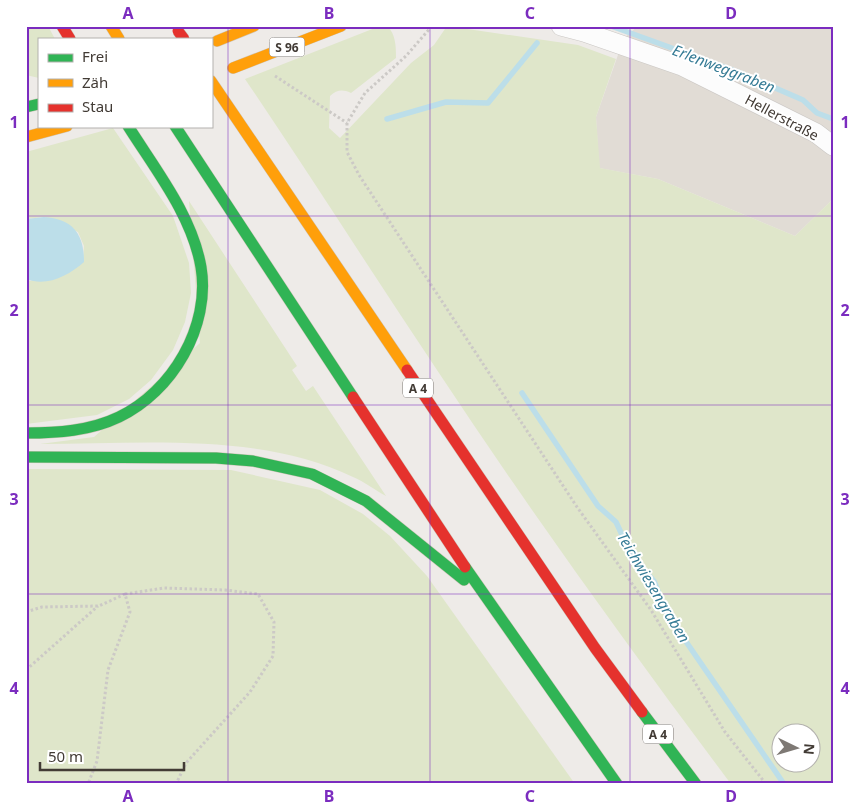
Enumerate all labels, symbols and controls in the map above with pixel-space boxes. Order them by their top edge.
text: A [122,2,134,24]
text: B [324,2,334,24]
text: C [525,2,535,24]
text: D [725,2,737,24]
legend [38,38,212,128]
road number: S 96 [270,38,304,56]
water label: Erlenweggraben [670,39,778,97]
text: Frei [82,46,108,66]
text: Zäh [82,72,108,92]
street label: Hellerstraße [742,90,822,144]
text: Stau [82,96,113,116]
text: 1 [9,111,19,133]
text: 1 [840,111,850,133]
text: 2 [9,299,19,321]
text: 2 [840,299,850,321]
road number: A 4 [403,378,433,398]
text: 3 [9,488,19,510]
text: 3 [840,488,850,510]
water label: Teichwiesengraben [613,528,695,646]
text: 4 [9,677,19,699]
text: 4 [840,677,850,699]
north arrow [772,722,822,772]
road number: A 4 [643,724,673,744]
scale bar [40,740,184,772]
text: N [799,743,819,756]
text: 50 m [48,746,83,766]
text: A [122,785,134,807]
text: B [324,785,334,807]
text: C [525,785,535,807]
text: D [725,785,737,807]

